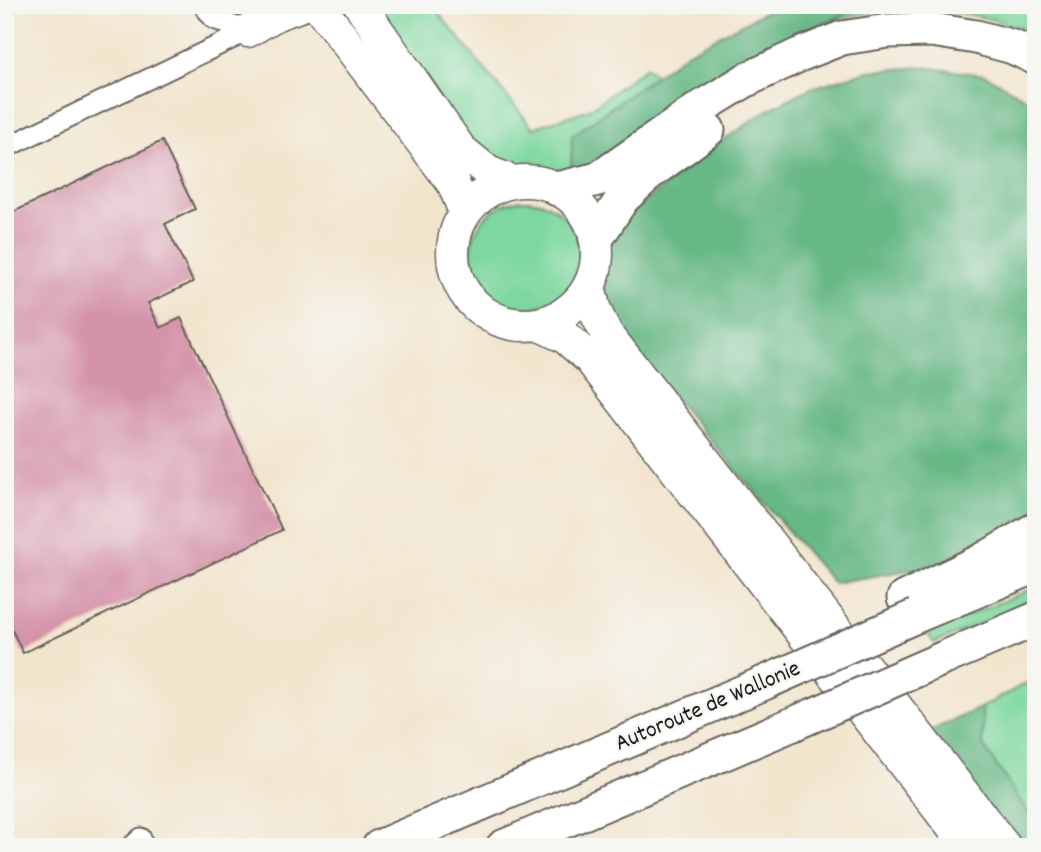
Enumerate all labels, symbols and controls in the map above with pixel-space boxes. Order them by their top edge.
street label: Autoroute de Wallonie [610,653,806,761]

